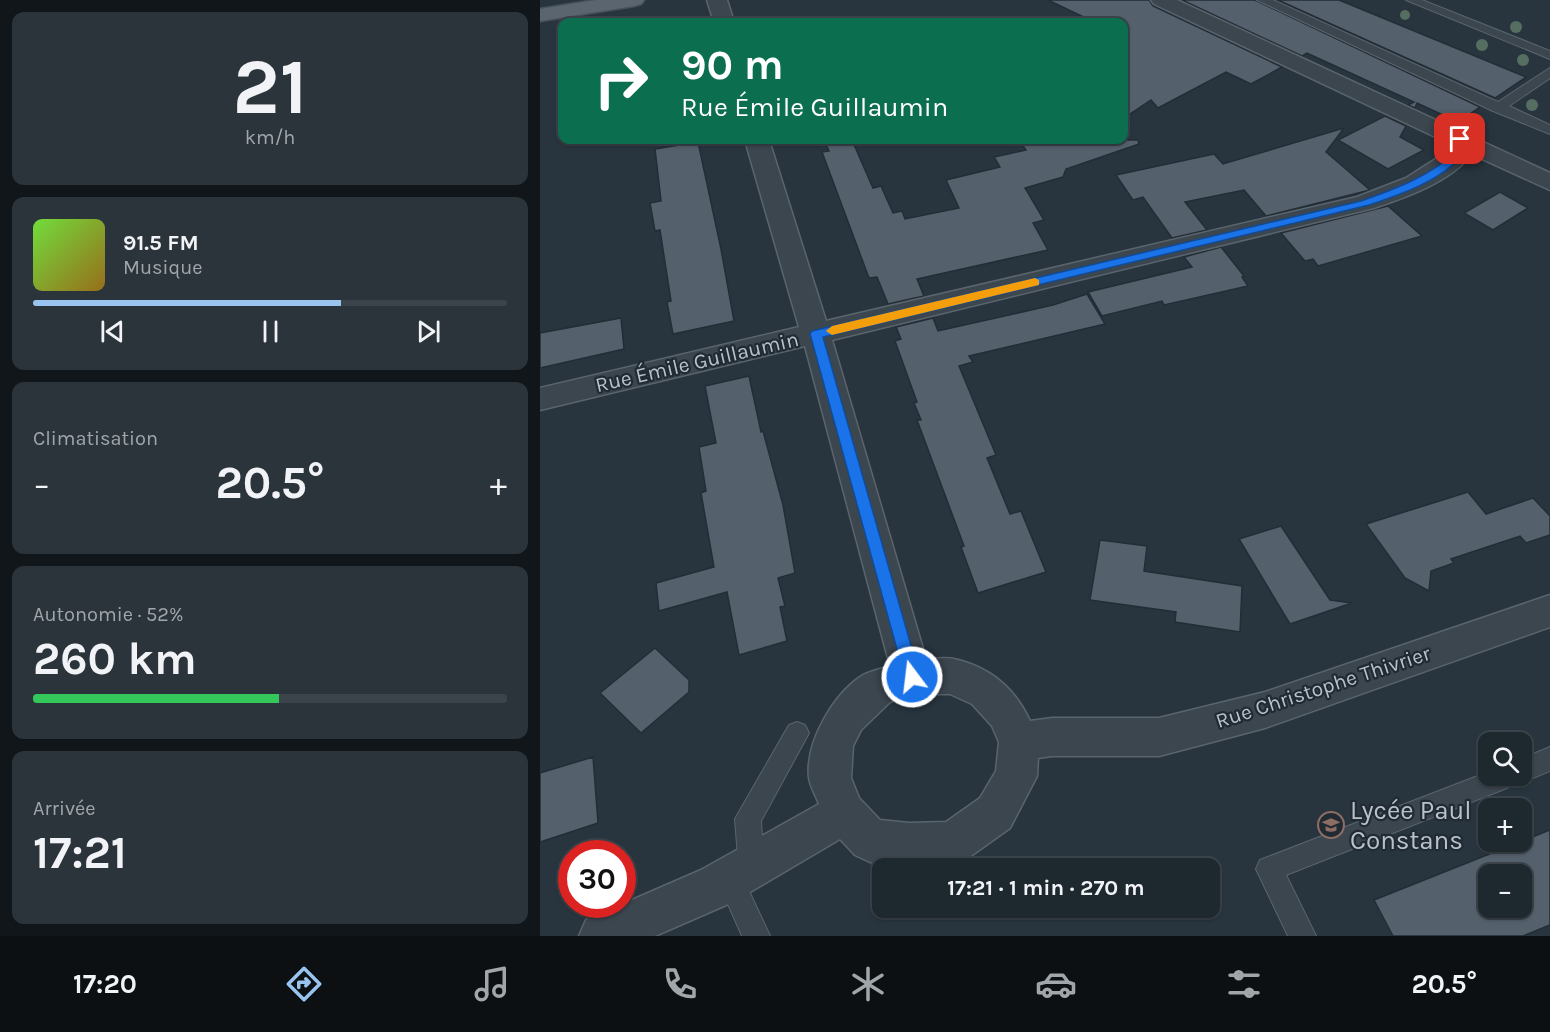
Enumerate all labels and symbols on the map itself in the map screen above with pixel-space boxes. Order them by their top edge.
pin [1434,113,1485,164]
street label: Rue Émile Guillaumin [593,327,801,397]
street label: Rue Christophe Thivrier [1213,641,1434,733]
position arrow [880,645,944,709]
place label: Lycée Paul Constans [1350,795,1472,856]
school or university icon: Lycée Paul Constans [1316,810,1346,840]
speed limit sign: 30 [558,840,636,918]

